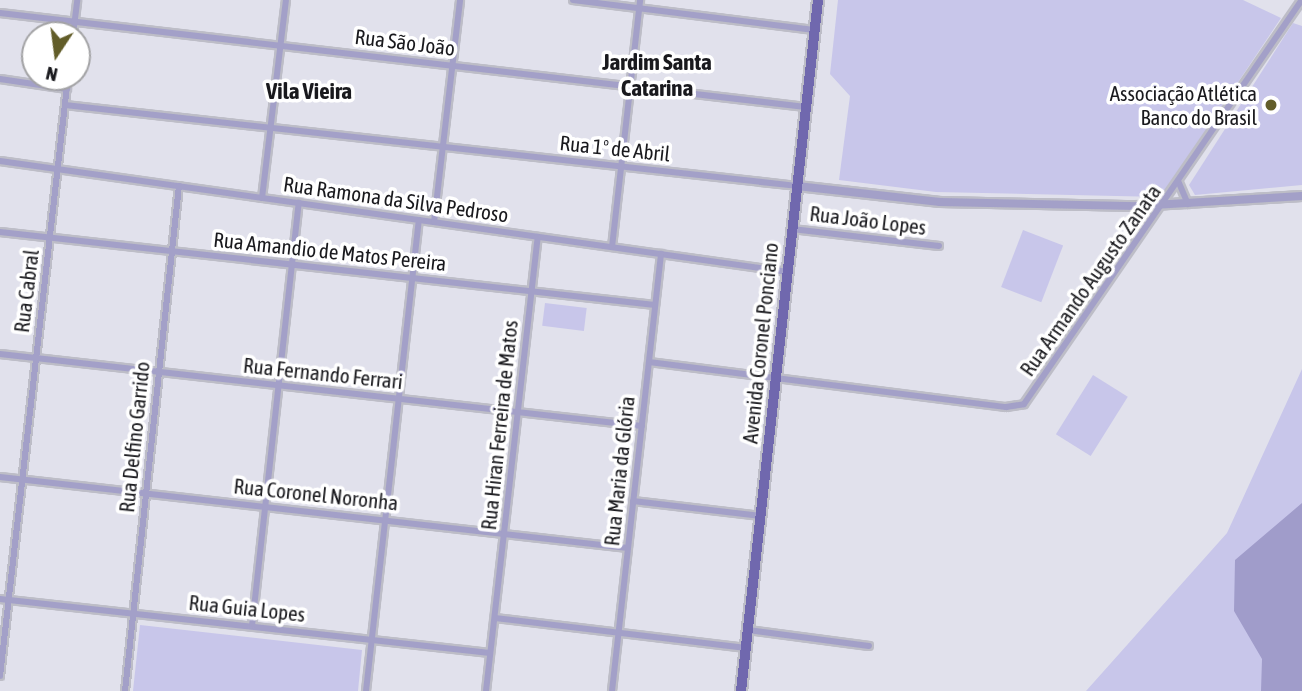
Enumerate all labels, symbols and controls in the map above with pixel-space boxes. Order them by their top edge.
north arrow [21,21,91,91]
street label: Rua São João [353,23,457,61]
district label: Jardim Santa Catarina [602,48,712,102]
text: N [44,63,60,86]
district label: Vila Vieira [266,77,352,105]
place label: Associação Atlética Banco do Brasil [1110,80,1257,130]
marker: Associação Atlética Banco do Brasil [1263,97,1279,113]
street label: Rua 1º de Abril [559,130,671,166]
street label: Rua Ramona da Silva Pedroso [282,171,510,227]
street label: Rua Armando Augusto Zanata [1014,179,1166,381]
street label: Rua João Lopes [808,200,928,240]
street label: Rua Amandio de Matos Pereira [212,226,448,276]
street label: Avenida Coronel Ponciano [737,241,783,445]
street label: Rua Cabral [8,248,44,334]
street label: Rua Hiran Ferreira de Matos [475,319,523,531]
street label: Rua Fernando Ferrari [242,352,404,394]
street label: Rua Delfino Garrido [114,360,154,514]
street label: Rua Maria da Glória [599,395,639,547]
street label: Rua Coronel Noronha [232,473,400,515]
street label: Rua Guia Lopes [188,589,306,627]

